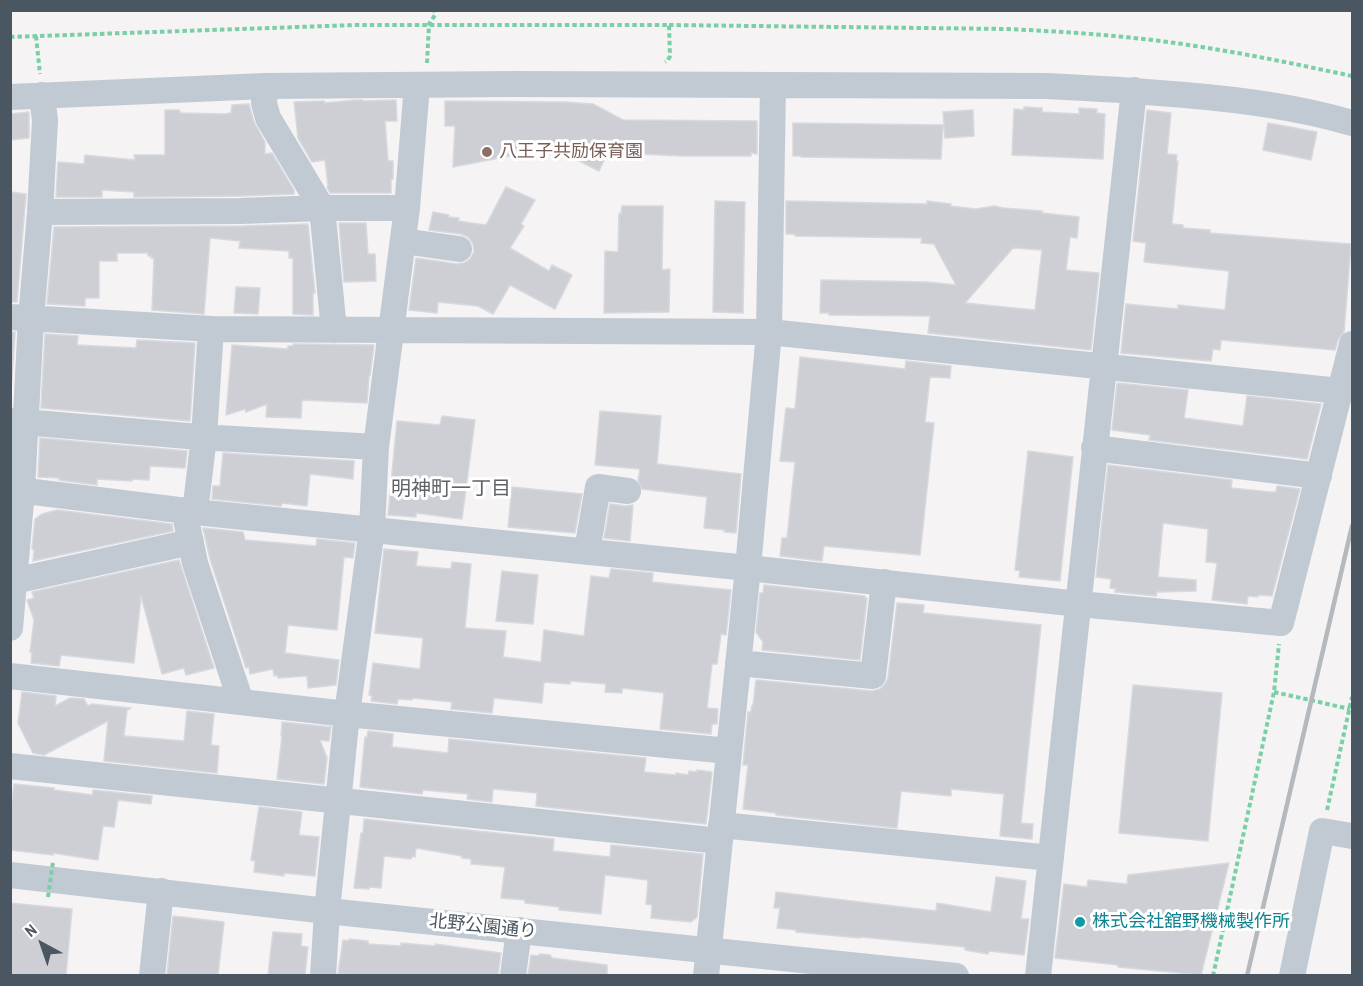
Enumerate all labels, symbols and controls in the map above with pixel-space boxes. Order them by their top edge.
place label: 八王子共励保育園 [499,141,643,163]
marker: 八王子共励保育園 [480,145,494,159]
district label: 明神町一丁目 [391,478,511,502]
street label: 北野公園通り [428,911,538,943]
place label: 株式会社舘野機械製作所 [1092,911,1290,933]
north arrow [12,914,72,974]
marker: 株式会社舘野機械製作所 [1073,915,1087,929]
text: N [20,919,41,942]

